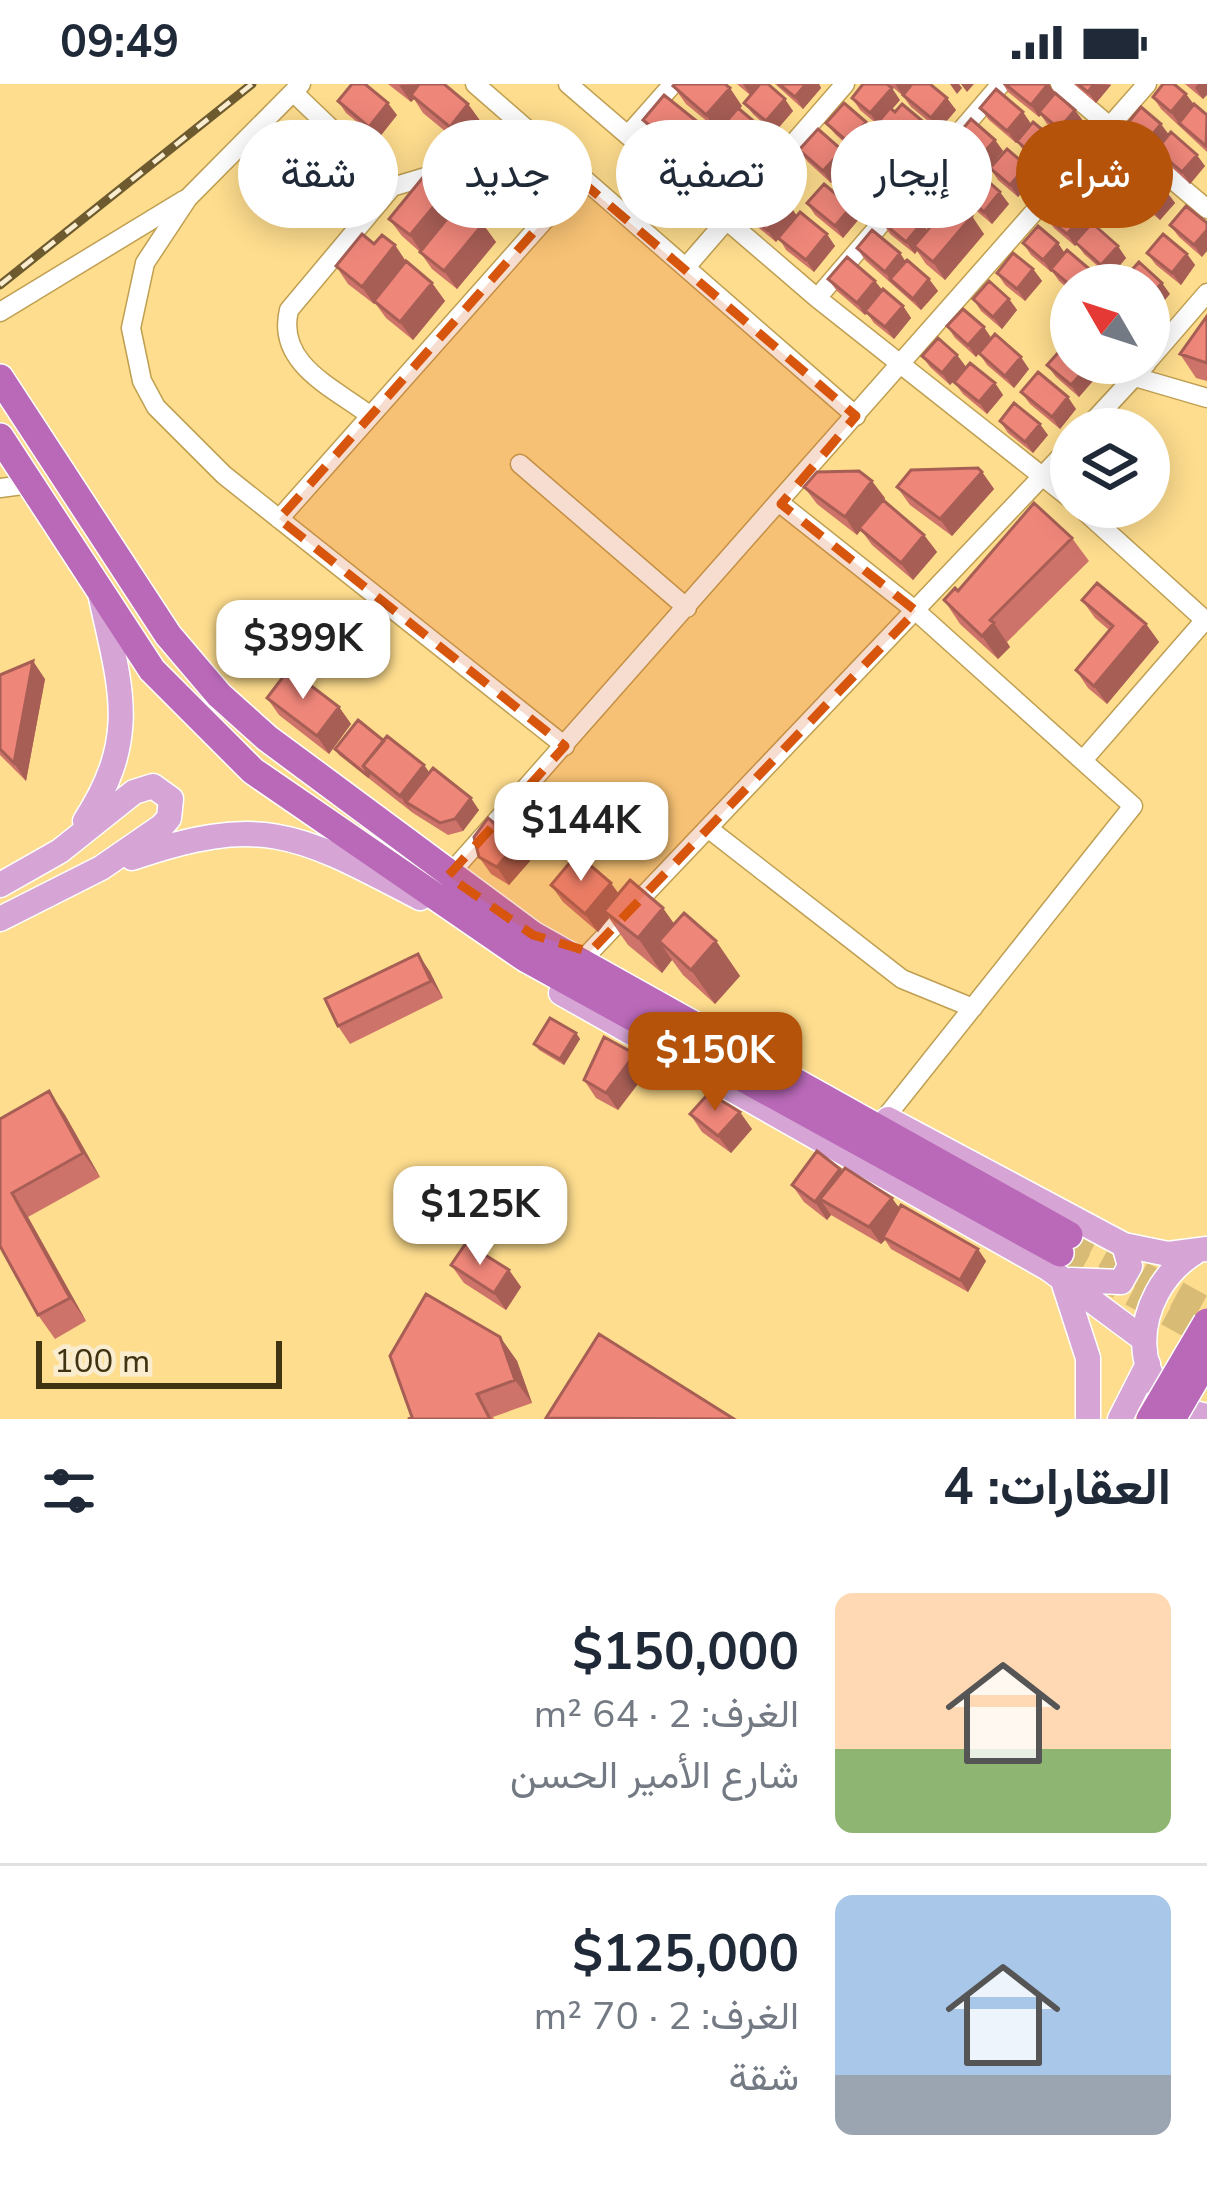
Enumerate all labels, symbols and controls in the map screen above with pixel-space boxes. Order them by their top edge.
text: 09:49 [60,12,179,73]
chip: شقة [238,120,398,228]
chip: جديد [422,120,592,228]
chip: تصفية [616,120,807,228]
chip: إيجار [831,120,992,228]
chip: شراء [1016,120,1173,228]
north arrow [1050,264,1170,384]
map controls [1050,264,1170,528]
button: layers [1050,408,1170,528]
pin: $399K [219,600,387,702]
text: $399K [243,612,363,665]
pin: $144K [497,782,665,884]
text: $144K [521,794,641,847]
pin: $150K [631,1012,799,1114]
text: $150K [655,1024,775,1077]
pin: $125K [396,1166,564,1268]
text: $125K [420,1178,540,1231]
scale bar [36,1335,282,1388]
text: 100 m [54,1339,150,1384]
text: العقارات: 4 [943,1452,1171,1522]
icon: filters [36,1458,102,1524]
text: $150,000 [572,1617,799,1687]
icon: home [931,1641,1075,1785]
text: الغرف: 2 · 64 m² [534,1688,799,1741]
text: شارع الأمير الحسن [510,1749,799,1802]
text: $125,000 [572,1919,799,1989]
icon: home [931,1943,1075,2087]
text: الغرف: 2 · 70 m² [534,1990,799,2043]
text: شقة [729,2051,799,2104]

